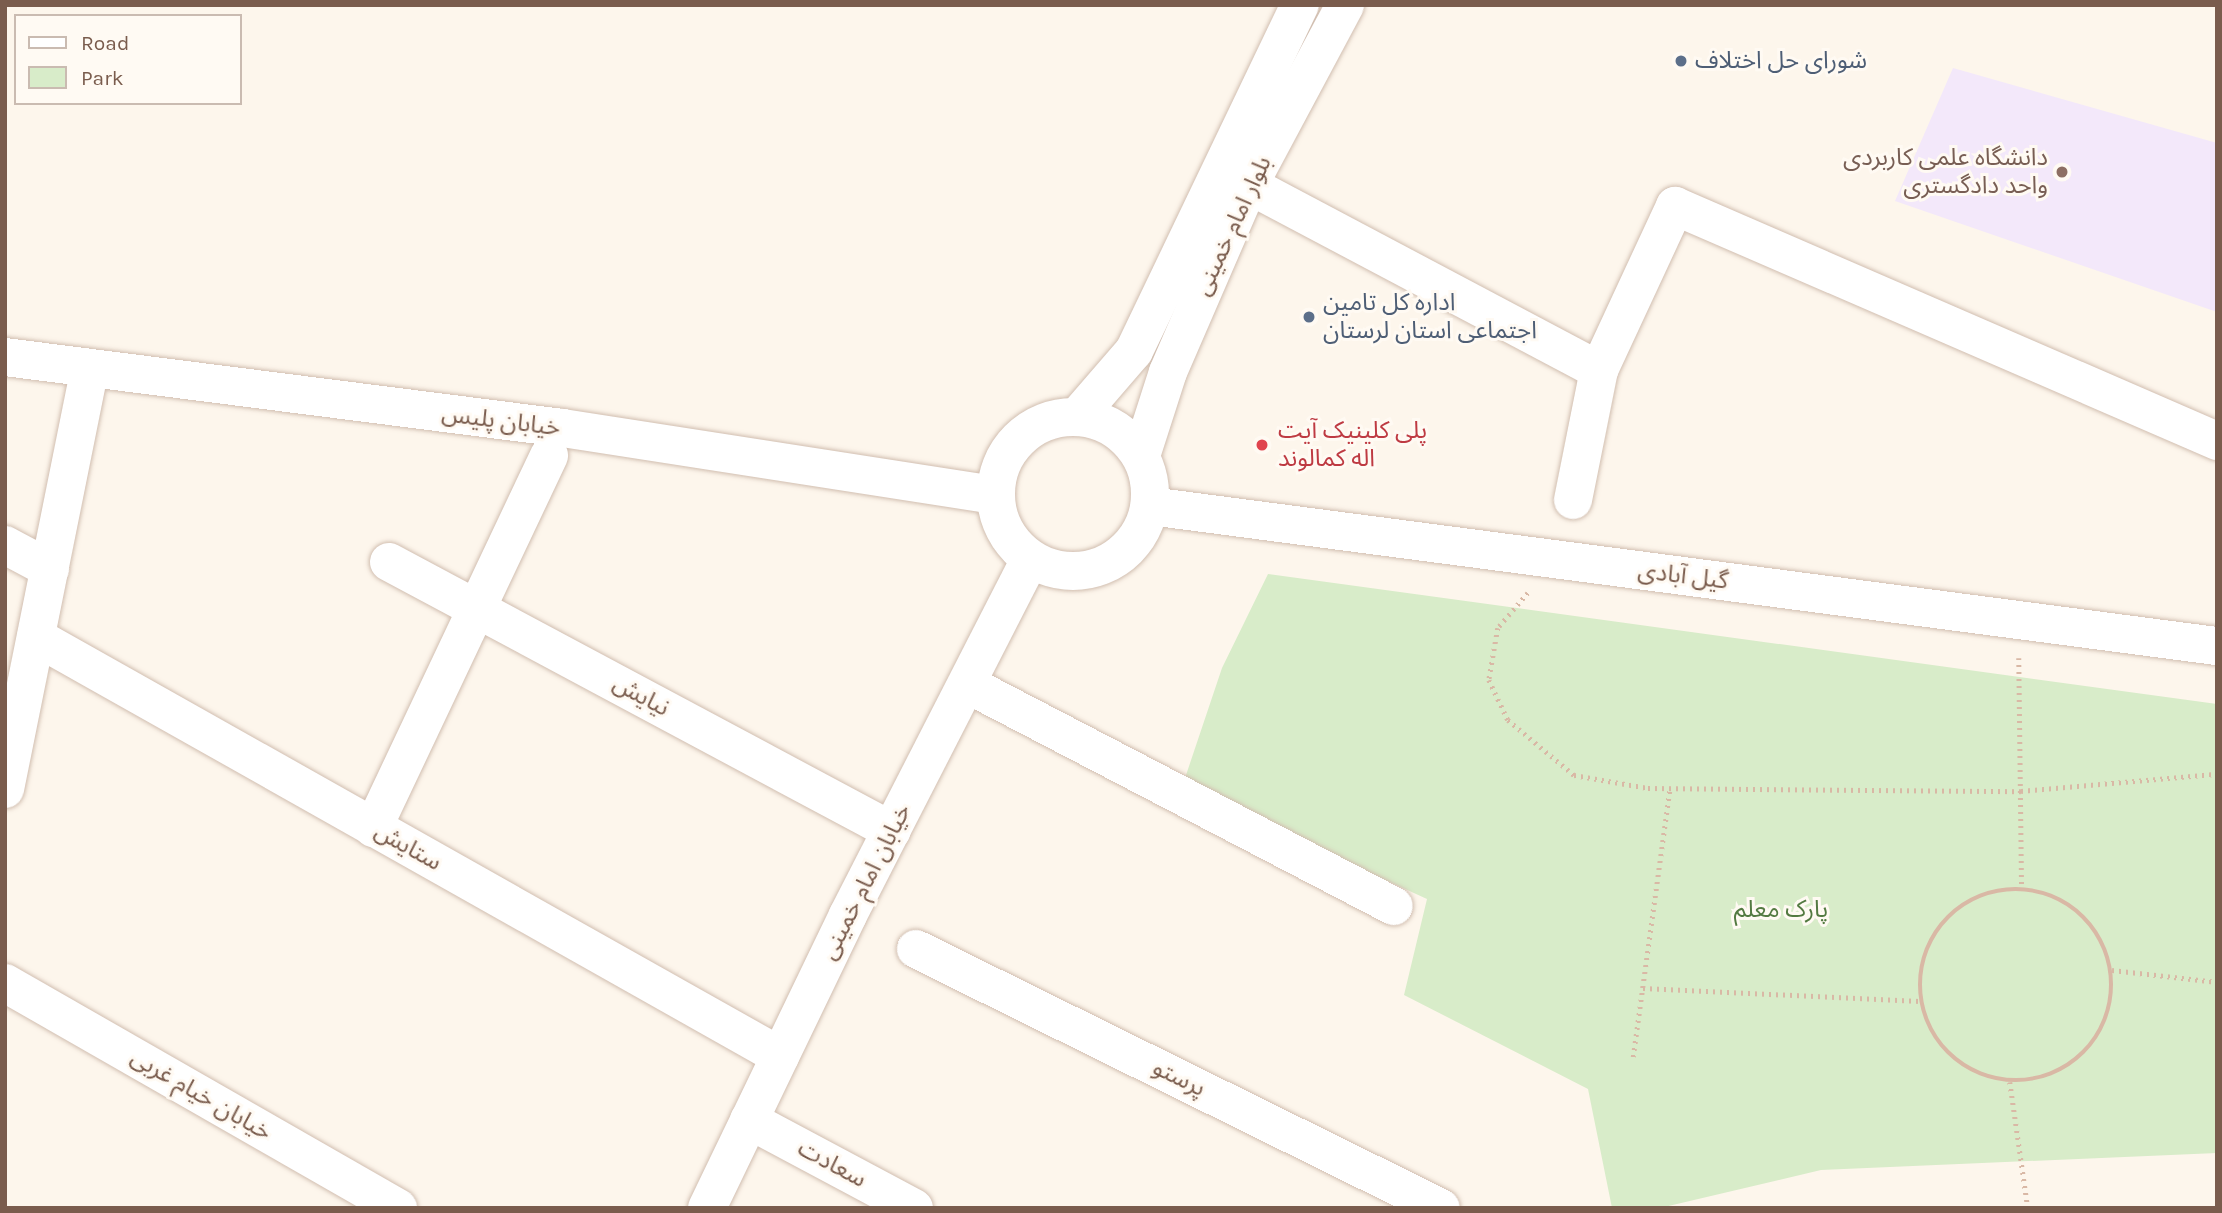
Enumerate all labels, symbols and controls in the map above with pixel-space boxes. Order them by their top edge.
legend [14,14,242,105]
text: Road [81,31,129,55]
place label: شورای حل اختلاف [1695,47,1867,75]
marker: شورای حل اختلاف [1673,53,1689,69]
text: Park [81,66,124,90]
place label: دانشگاه علمی کاربردی واحد دادگستری [1843,144,2048,200]
street label: بلوار امام خمینی [1188,152,1278,300]
marker: دانشگاه علمی کاربردی واحد دادگستری [2054,164,2070,180]
place label: اداره کل تامین اجتماعی استان لرستان [1323,289,1537,345]
marker: اداره کل تامین اجتماعی استان لرستان [1301,309,1317,325]
street label: خیابان پلیس [440,399,562,443]
place label: پلی کلینیک آیت اله کمالوند [1278,417,1427,473]
marker: پلی کلینیک آیت اله کمالوند [1252,435,1272,455]
street label: گیل آبادی [1636,556,1730,596]
street label: نیایش [608,669,674,723]
street label: خیابان امام خمینی [814,799,918,965]
street label: ستایش [369,817,447,877]
park label: پارک معلم [1734,896,1828,924]
street label: خیابان خیام غربی [125,1043,277,1147]
street label: پرستو [1148,1053,1210,1103]
street label: سعادت [793,1134,871,1194]

